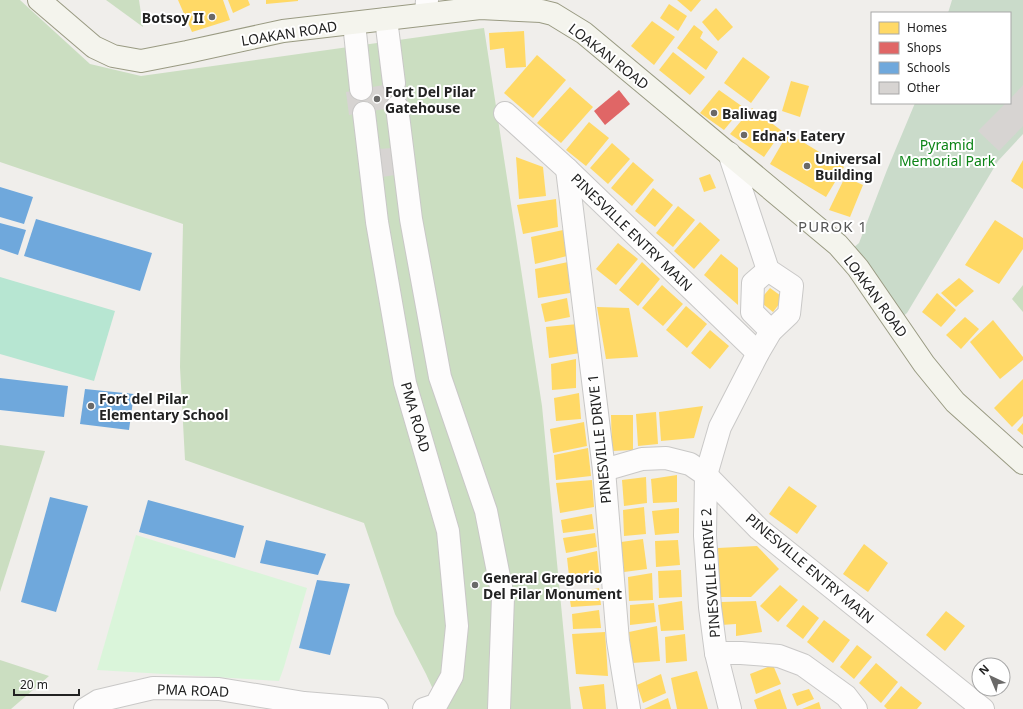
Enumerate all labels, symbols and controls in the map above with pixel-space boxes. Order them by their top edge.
place label: Botsoy II [142,8,204,27]
marker: Botsoy II [207,12,217,22]
legend [871,12,1011,104]
street label: LOAKAN ROAD [240,16,338,50]
street label: LOAKAN ROAD [565,19,653,93]
text: Homes [907,19,947,36]
text: Shops [907,39,942,56]
text: Schools [907,59,950,76]
text: Other [907,79,940,96]
place label: Fort Del Pilar Gatehouse [385,82,476,117]
marker: Fort Del Pilar Gatehouse [372,94,382,104]
place label: Baliwag [722,104,777,123]
marker: Baliwag [709,108,719,118]
place label: Edna's Eatery [752,126,845,145]
marker: Edna's Eatery [739,130,749,140]
park label: Pyramid Memorial Park [899,135,996,170]
place label: Universal Building [815,149,881,184]
marker: Universal Building [802,161,812,171]
street label: PINESVILLE ENTRY MAIN [567,169,697,295]
district label: PUROK 1 [798,216,868,236]
street label: LOAKAN ROAD [840,251,912,341]
street label: PINESVILLE DRIVE 1 [583,373,615,505]
street label: PMA ROAD [397,380,435,454]
place label: Fort del Pilar Elementary School [99,389,229,424]
marker: Fort del Pilar Elementary School [86,401,96,411]
street label: PINESVILLE DRIVE 2 [696,507,724,639]
street label: PINESVILLE ENTRY MAIN [742,509,878,627]
place label: General Gregorio Del Pilar Monument [483,568,622,603]
marker: General Gregorio Del Pilar Monument [470,580,480,590]
north arrow [971,657,1011,697]
text: N [975,661,992,678]
scale bar [14,671,79,697]
text: 20 m [20,676,48,693]
street label: PMA ROAD [157,679,229,701]

